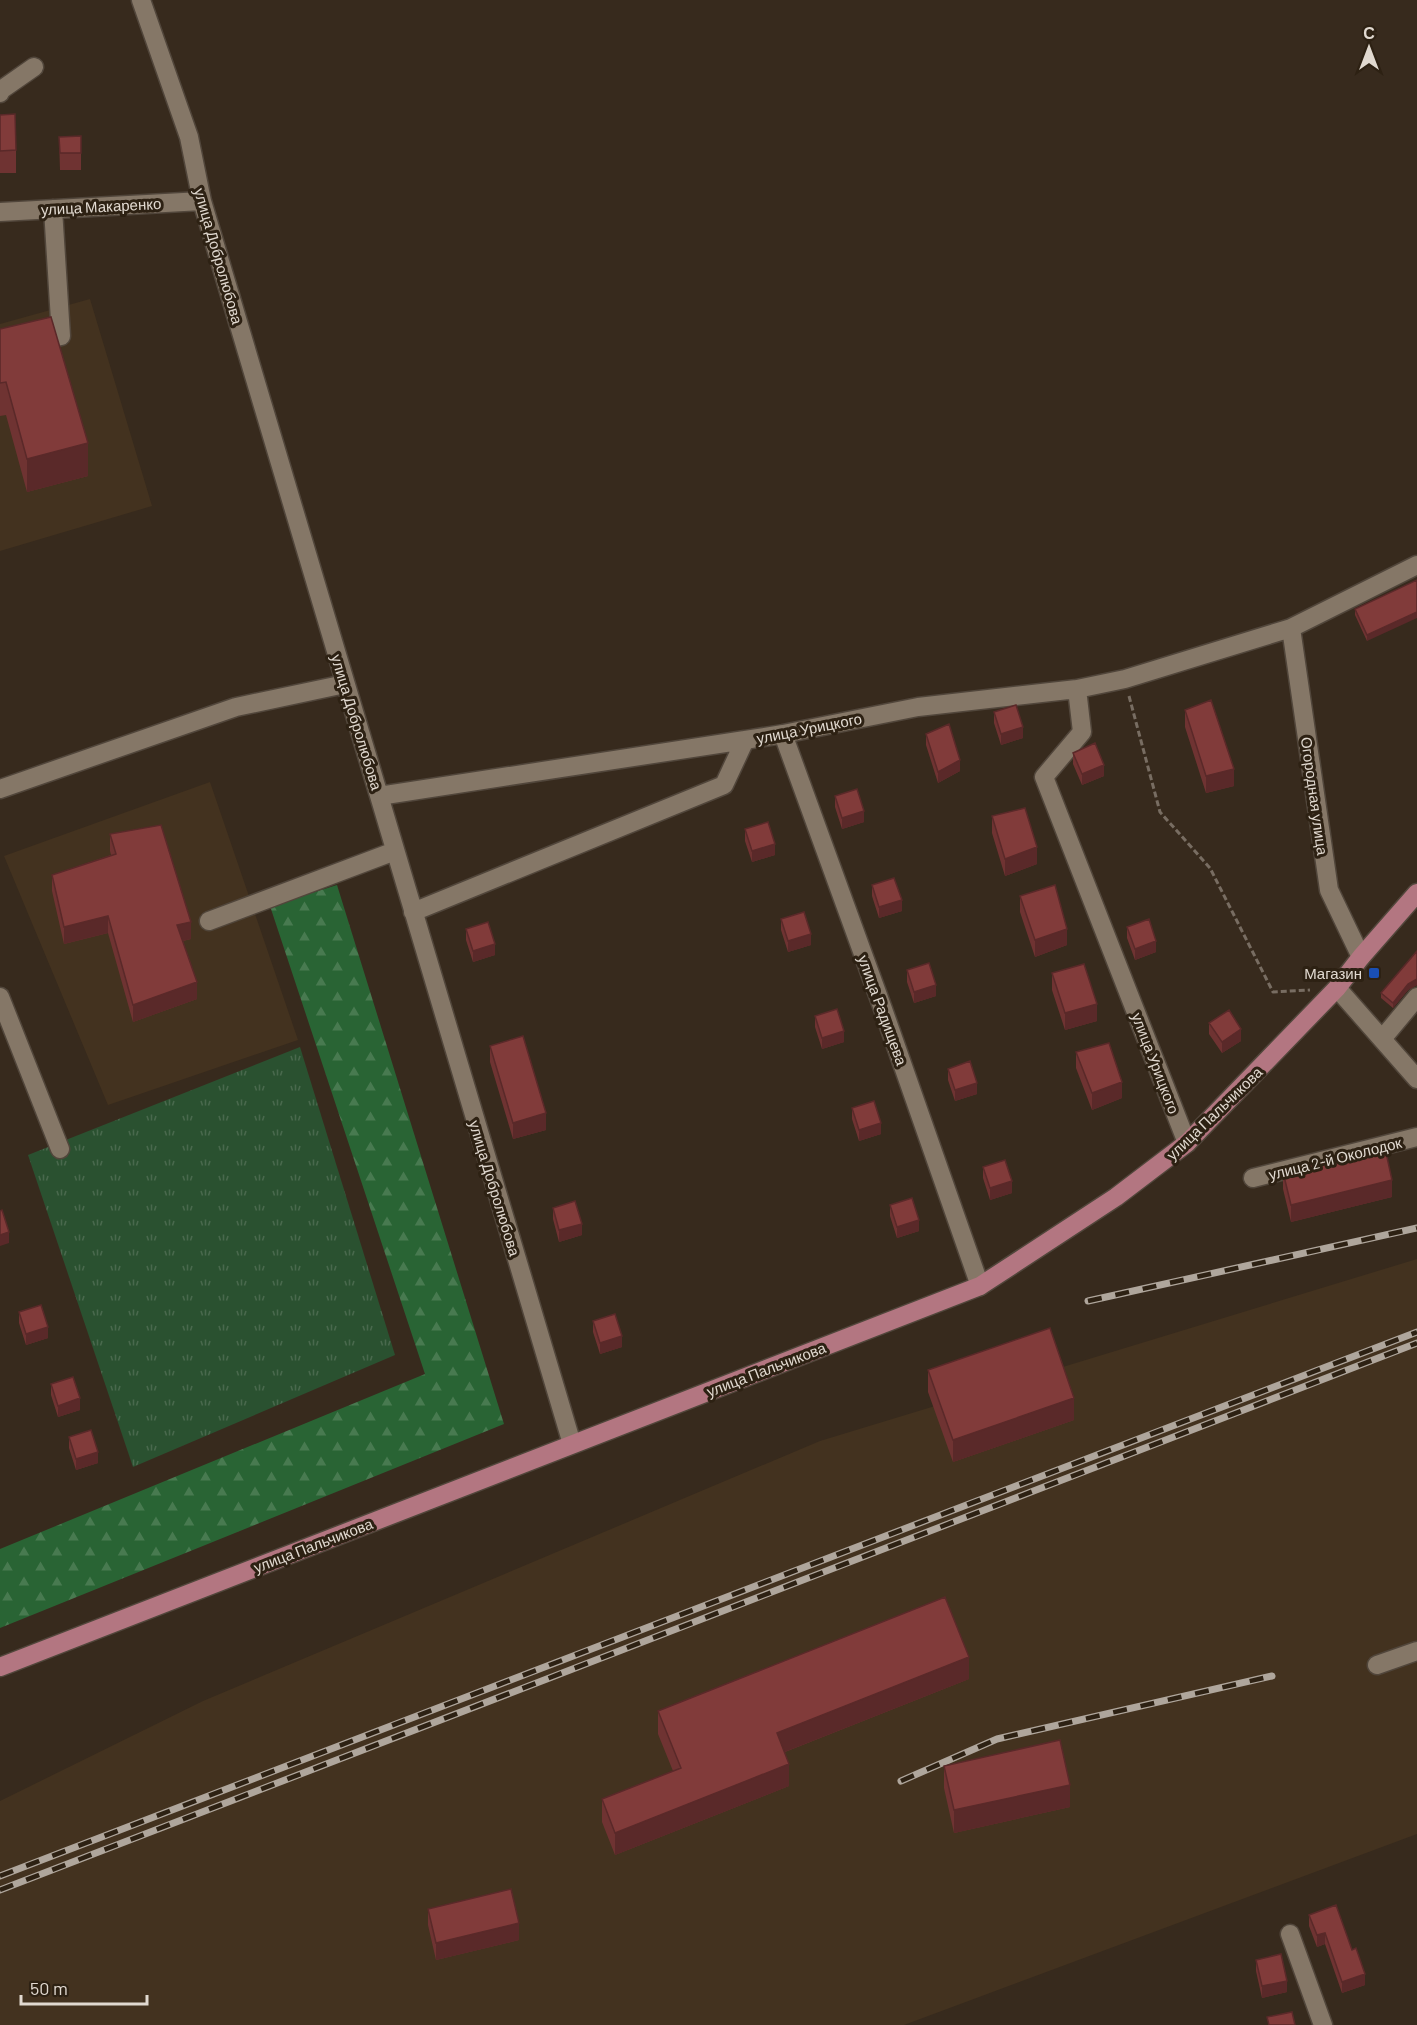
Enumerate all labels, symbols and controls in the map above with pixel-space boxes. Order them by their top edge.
north arrow [1339,18,1399,78]
text: С [1363,23,1375,42]
street label: улица Добролюбова [191,186,247,327]
street label: улица Макаренко [40,194,162,218]
street label: улица Добролюбова [328,652,386,793]
street label: улица Урицкого [755,709,863,747]
street label: Огородная улица [1298,736,1332,857]
street label: улица Радищева [855,952,911,1068]
place label: Магазин [1304,964,1362,982]
marker: Магазин [1367,966,1381,980]
street label: улица Урицкого [1128,1010,1184,1116]
street label: улица Пальчикова [1162,1062,1266,1163]
street label: улица Добролюбова [466,1118,524,1259]
street label: улица 2-й Околодок [1267,1133,1404,1183]
street label: улица Пальчикова [704,1338,829,1400]
street label: улица Пальчикова [251,1514,376,1576]
scale bar [21,1968,147,2006]
text: 50 m [30,1977,68,1999]

